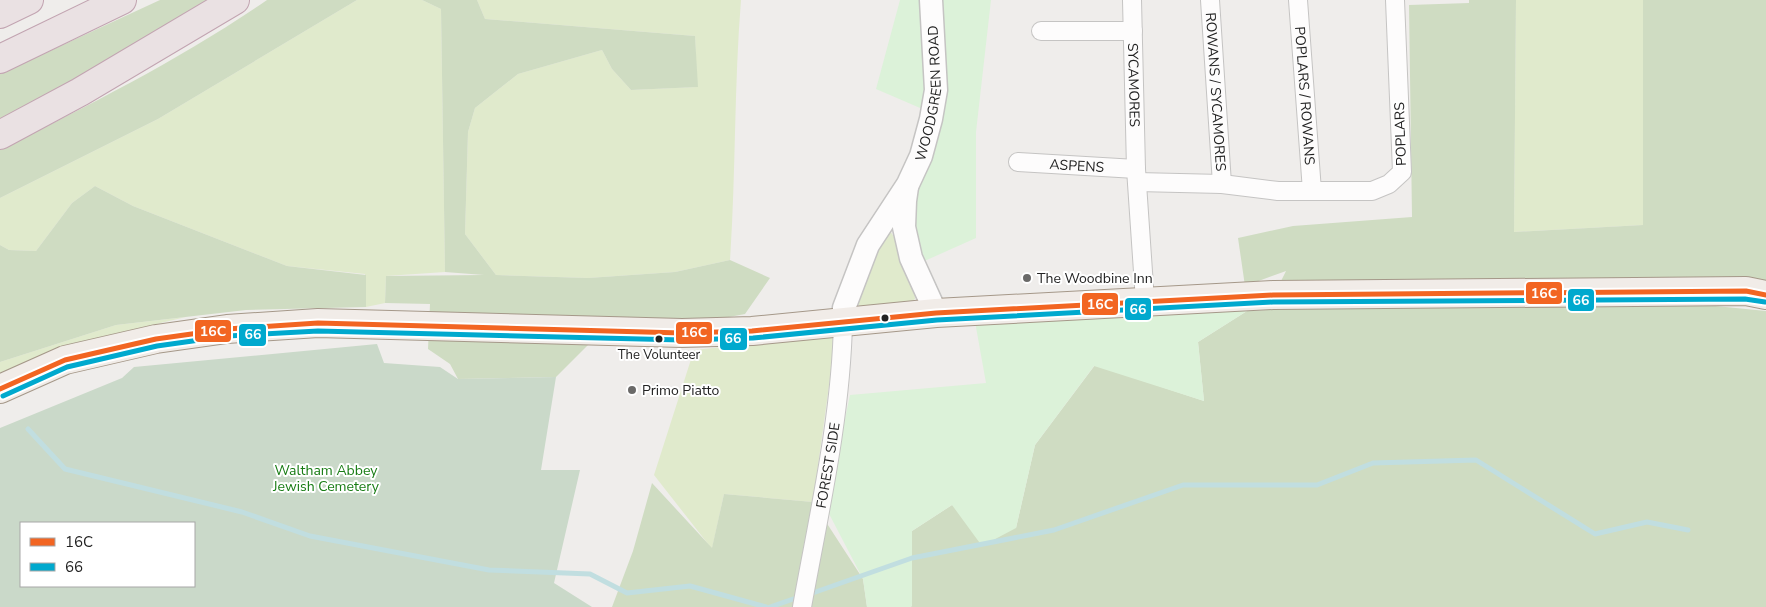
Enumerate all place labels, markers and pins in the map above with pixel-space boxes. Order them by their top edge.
place label: The Woodbine Inn [1037,269,1153,288]
marker: The Woodbine Inn [1021,272,1033,284]
unlabelled marker [880,313,890,323]
marker: The Volunteer [654,334,664,344]
place label: The Volunteer [618,346,701,364]
place label: Primo Piatto [642,381,719,400]
marker: Primo Piatto [626,384,638,396]

